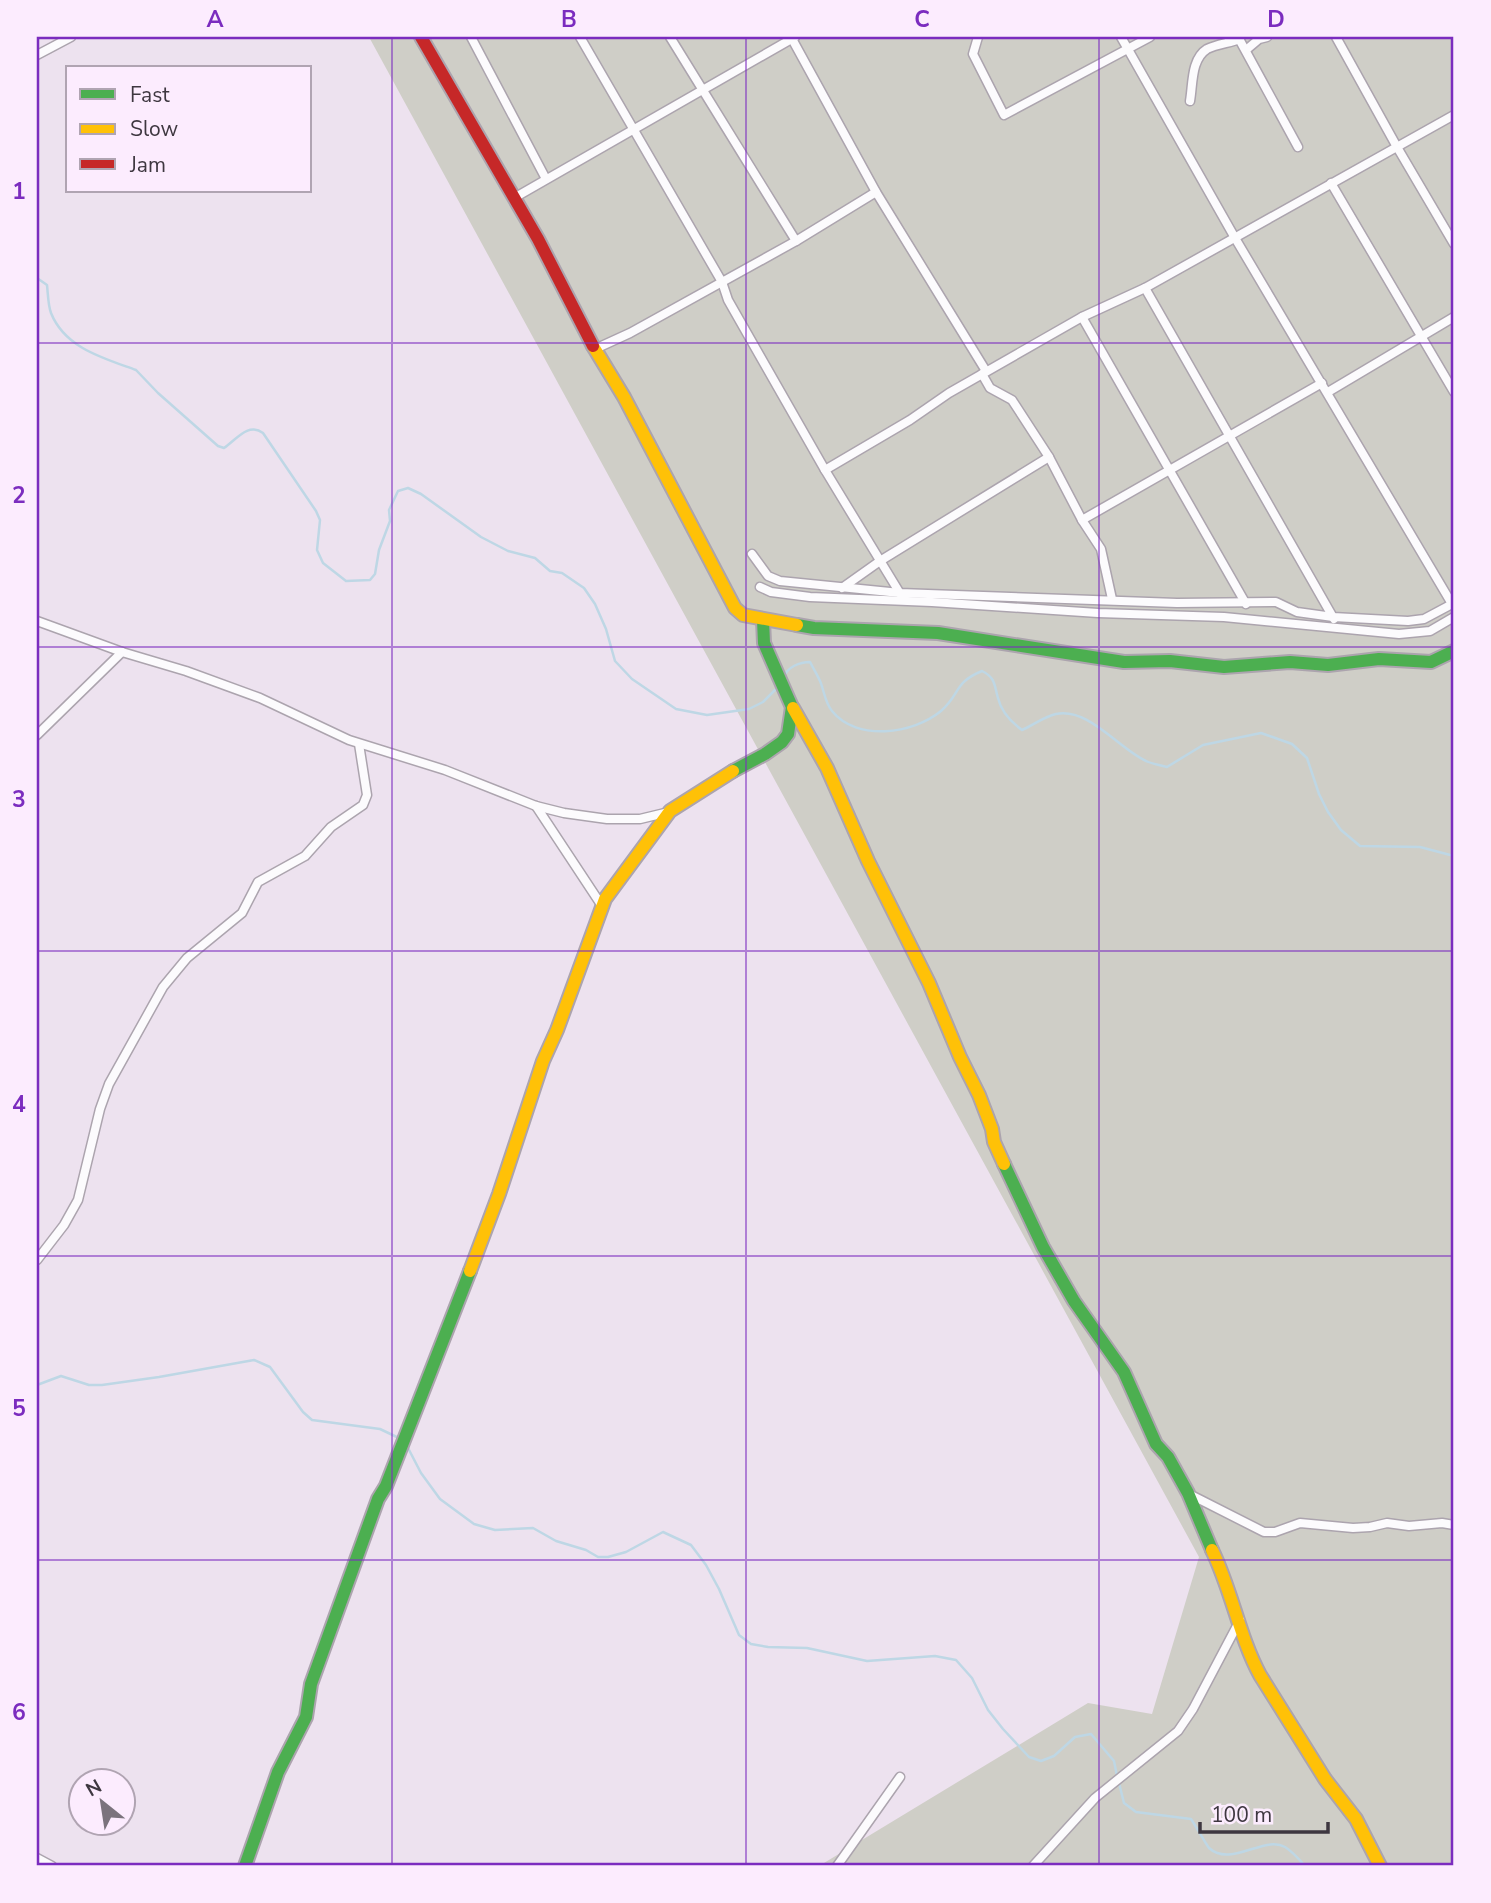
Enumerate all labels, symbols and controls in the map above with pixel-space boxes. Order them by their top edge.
text: A [206,4,224,35]
text: B [561,4,577,35]
text: C [914,4,930,35]
text: D [1267,4,1285,35]
legend [66,66,312,192]
text: Fast [130,81,170,109]
text: Slow [130,115,179,143]
text: Jam [129,151,166,179]
text: 1 [12,176,26,207]
text: 2 [12,480,26,511]
text: 3 [12,784,26,815]
text: 4 [12,1089,26,1120]
text: 5 [12,1393,26,1424]
text: 6 [12,1697,26,1728]
north arrow [66,1766,136,1836]
text: N [81,1773,107,1803]
scale bar [1200,1791,1328,1835]
text: 100 m [1211,1801,1272,1829]

